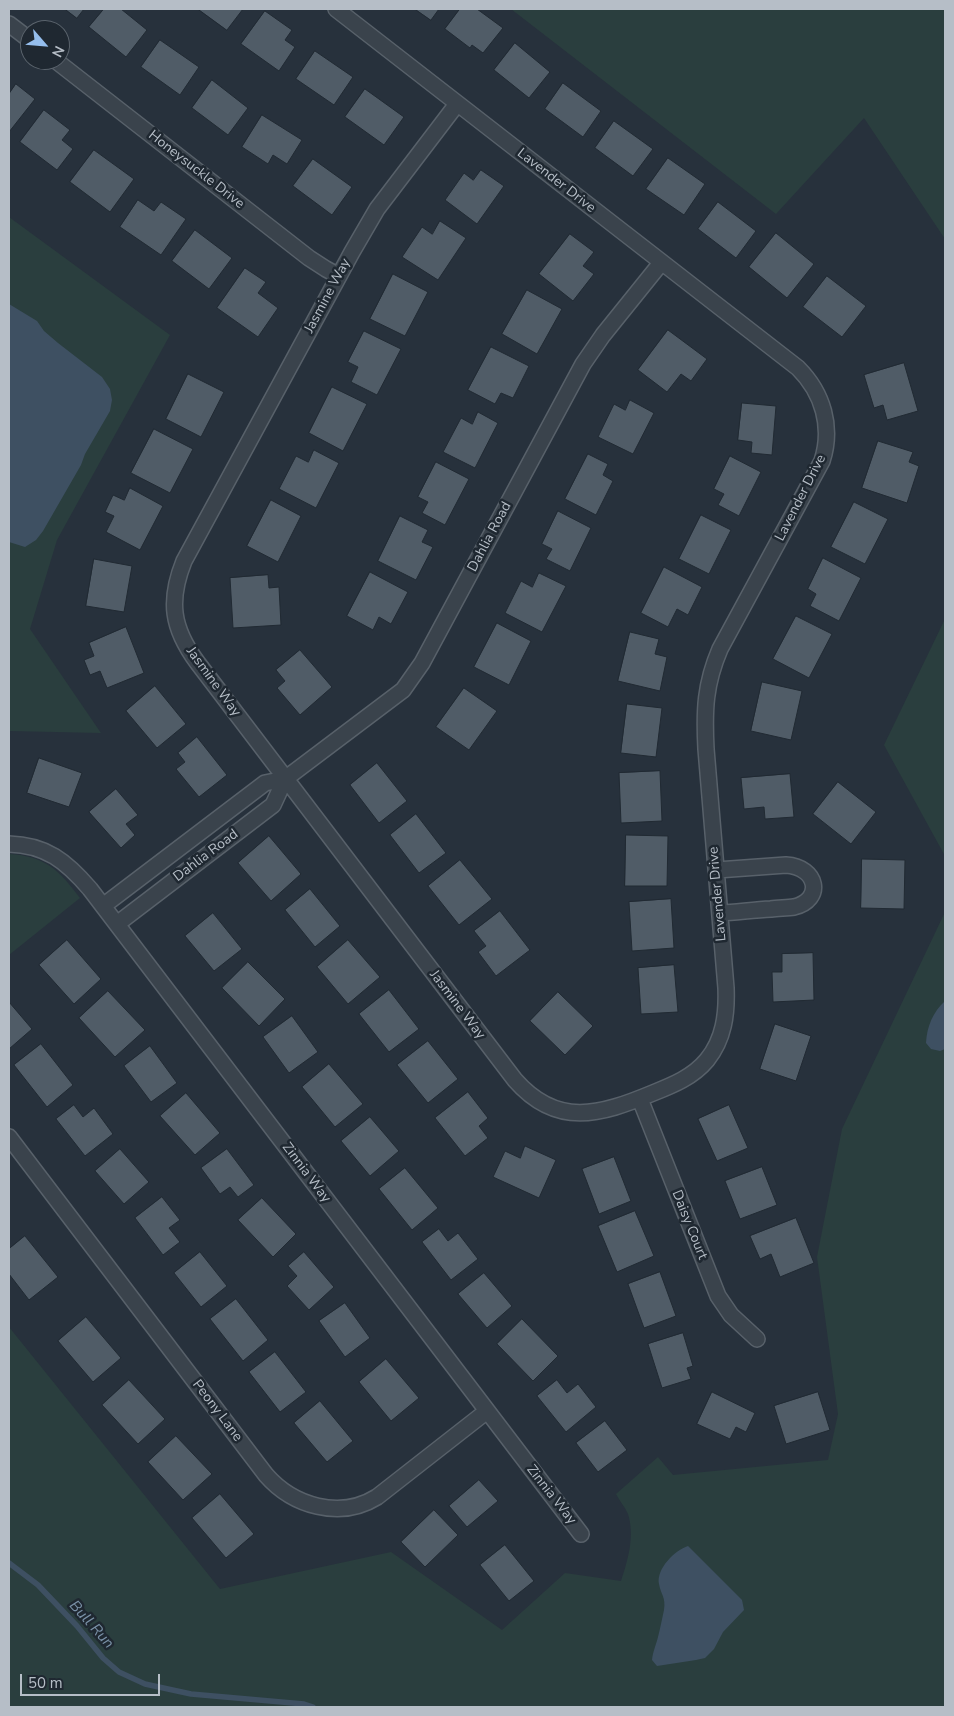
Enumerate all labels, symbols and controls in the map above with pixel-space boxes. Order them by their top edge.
north arrow [20,20,70,70]
text: N [47,43,69,61]
street label: Honeysuckle Drive [145,127,247,213]
street label: Lavender Drive [513,145,599,217]
street label: Jasmine Way [301,256,355,336]
street label: Lavender Drive [772,452,830,544]
street label: Dahlia Road [465,499,515,575]
street label: Jasmine Way [182,644,244,720]
street label: Dahlia Road [170,826,242,886]
street label: Lavender Drive [705,846,731,942]
street label: Jasmine Way [426,967,488,1043]
street label: Zinnia Way [278,1140,334,1206]
street label: Daisy Court [667,1188,711,1262]
street label: Peony Lane [188,1377,246,1445]
street label: Zinnia Way [523,1462,579,1528]
water label: Bull Run [65,1597,117,1653]
scale bar [22,1664,162,1696]
text: 50 m [28,1673,63,1693]

